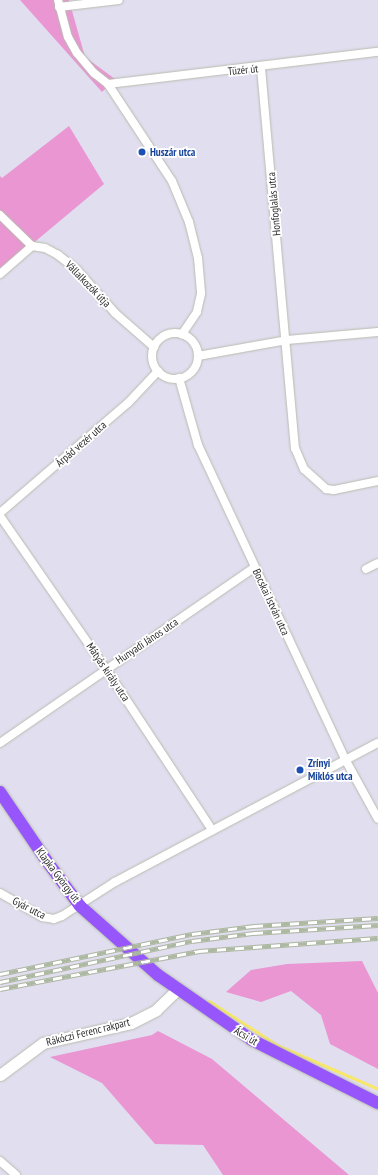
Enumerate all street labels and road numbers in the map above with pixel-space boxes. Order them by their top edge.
street label: Tüzér út [227,62,259,78]
street label: Honfoglalás utca [265,172,283,236]
street label: Vállalkozók útja [63,258,113,310]
street label: Árpád vezér utca [53,418,109,470]
street label: Bocskai István utca [250,567,292,637]
street label: Hunyadi János utca [113,615,181,667]
street label: Mátyás király utca [83,640,133,704]
street label: Klapka György út [33,845,83,905]
street label: Gyár utca [10,894,48,922]
street label: Rákóczi Ferenc rakpart [45,1015,131,1049]
street label: Ácsi út [232,1024,260,1048]

